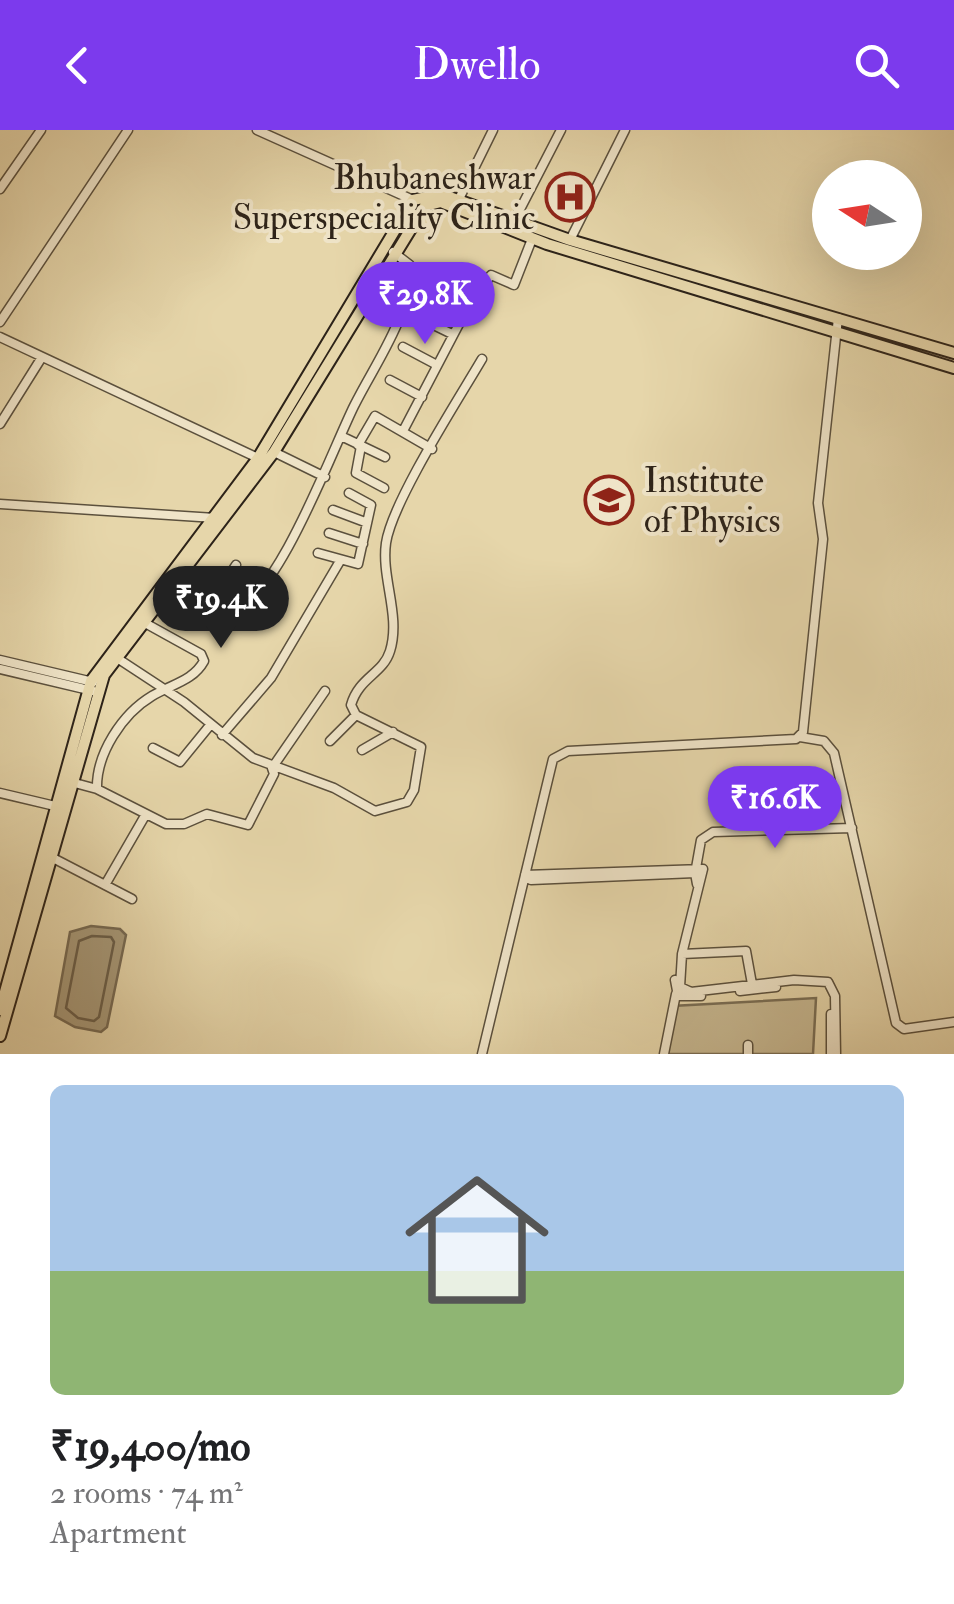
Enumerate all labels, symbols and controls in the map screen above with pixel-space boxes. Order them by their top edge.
text: Dwello [413,37,541,93]
icon: back [50,38,105,93]
icon: search [849,38,904,93]
place label: Bhubaneshwar Superspeciality Clinic [233,156,535,240]
north arrow [812,160,922,270]
map controls [812,160,922,270]
hospital icon: Bhubaneshwar Superspeciality Clinic [544,171,596,223]
pin: ₹29.8K [344,262,506,347]
text: ₹29.8K [378,274,472,314]
place label: Institute of Physics [644,459,781,543]
school or university icon: Institute of Physics [583,474,635,526]
pin: ₹19.4K [140,566,302,651]
text: ₹19.4K [175,578,267,618]
pin: ₹16.6K [694,766,856,851]
text: ₹16.6K [730,778,820,818]
icon: home [387,1150,567,1330]
text: ₹19,400/mo [50,1421,251,1473]
text: 2 rooms · 74 m² [50,1473,243,1513]
text: Apartment [50,1513,187,1553]

